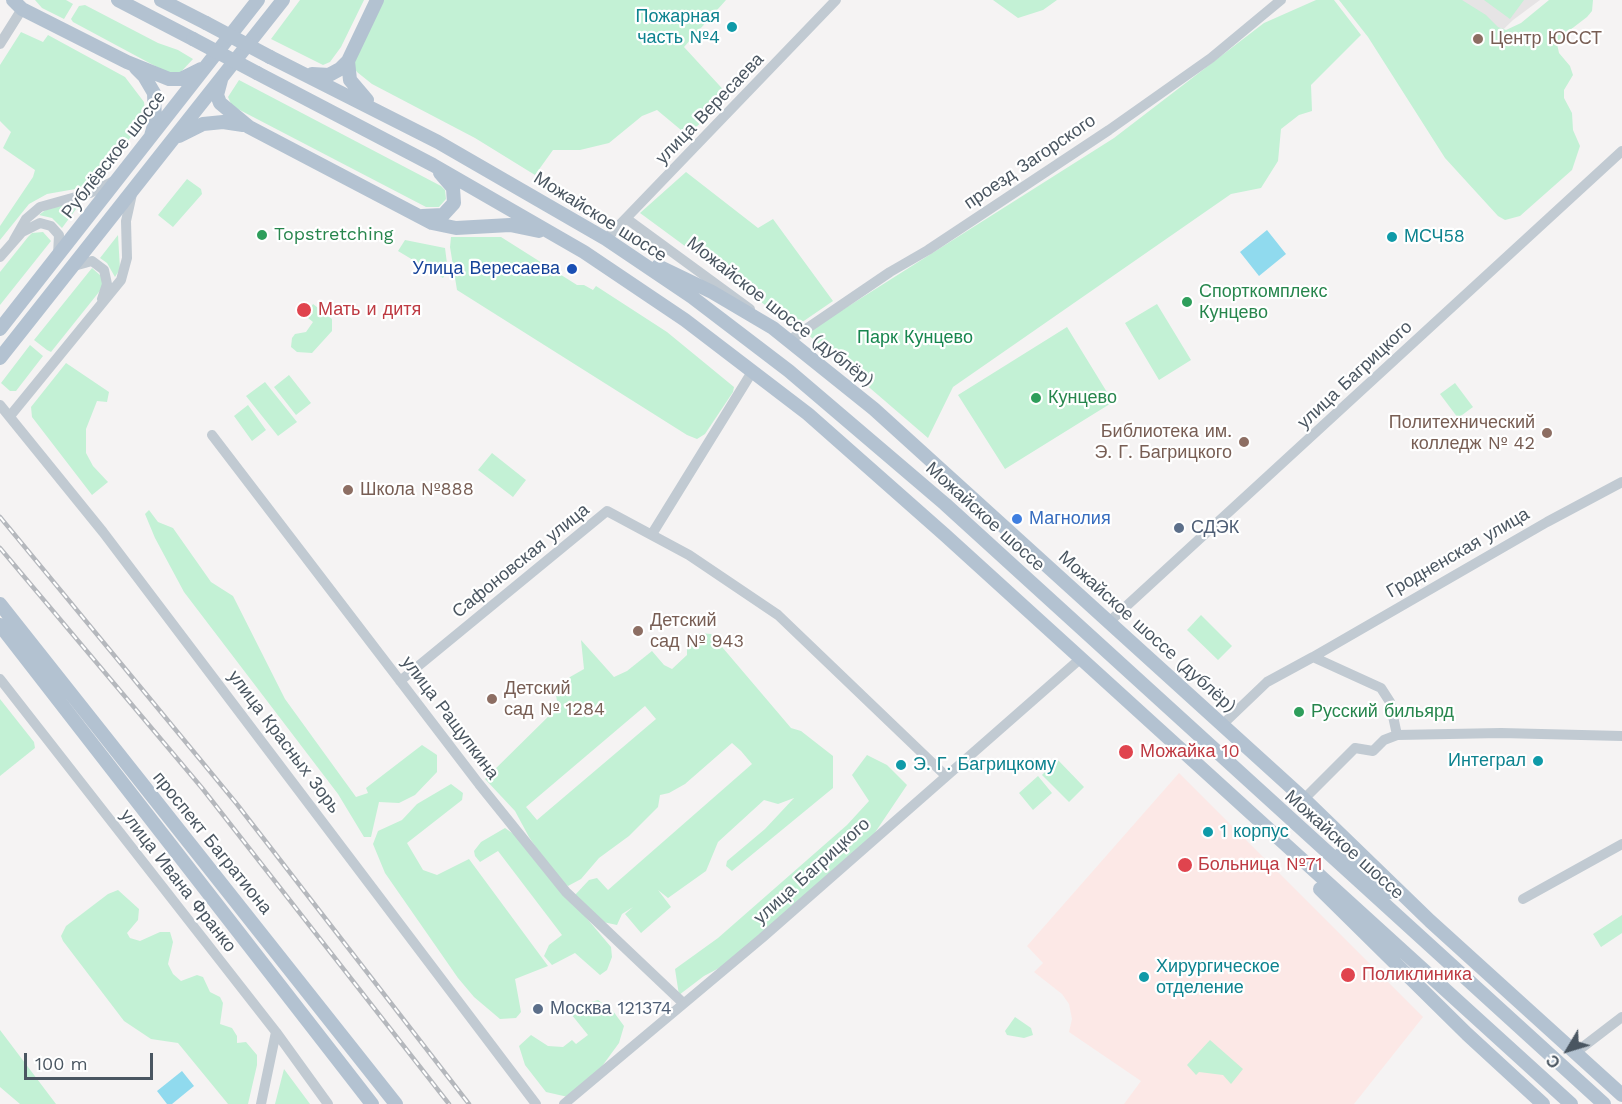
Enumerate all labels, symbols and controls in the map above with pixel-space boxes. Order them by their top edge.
place label: Пожарная часть №4 [635,6,720,48]
marker: Пожарная часть №4 [725,20,739,34]
place label: Центр ЮССТ [1490,28,1602,50]
marker: Центр ЮССТ [1471,32,1485,46]
street label: улица Вересаева [652,49,768,169]
street label: Рублёвское шоссе [57,87,171,223]
street label: проезд Загорского [960,110,1100,214]
street label: Можайское шоссе [529,167,671,267]
place label: Topstretching [274,224,393,246]
place label: МСЧ58 [1404,226,1465,248]
marker: Topstretching [255,228,269,242]
marker: МСЧ58 [1385,230,1399,244]
street label: Можайское шоссе (дублёр) [682,232,878,392]
place label: Улица Вересаева [412,258,560,280]
marker: Улица Вересаева [565,262,579,276]
place label: Спорткомплекс Кунцево [1199,281,1327,324]
marker: Спорткомплекс Кунцево [1180,295,1194,309]
place label: Мать и дитя [318,299,421,321]
marker: Мать и дитя [295,301,313,319]
street label: улица Багрицкого [1293,316,1417,434]
park label: Парк Кунцево [857,327,973,349]
place label: Кунцево [1048,387,1117,409]
marker: Кунцево [1029,391,1043,405]
place label: Политехнический колледж № 42 [1389,412,1535,454]
place label: Библиотека им. Э. Г. Багрицкого [1094,421,1232,464]
marker: Политехнический колледж № 42 [1540,426,1554,440]
marker: Библиотека им. Э. Г. Багрицкого [1237,435,1251,449]
street label: Можайское шоссе [921,458,1049,576]
place label: Школа №888 [360,479,474,501]
marker: Школа №888 [341,483,355,497]
street label: Сафоновская улица [448,499,594,623]
street label: Гродненская улица [1383,503,1533,603]
place label: Магнолия [1029,508,1111,530]
marker: Магнолия [1010,512,1024,526]
place label: СДЭК [1191,517,1239,539]
marker: СДЭК [1172,521,1186,535]
street label: Можайское шоссе (дублёр) [1054,547,1240,717]
place label: Детский сад № 943 [650,610,744,652]
marker: Детский сад № 943 [631,624,645,638]
street label: улица Ращупкина [397,652,503,784]
street label: улица Красных Зорь [223,666,345,818]
place label: Детский сад № 1284 [504,678,605,720]
marker: Детский сад № 1284 [485,692,499,706]
place label: Русский бильярд [1311,701,1454,723]
marker: Русский бильярд [1292,705,1306,719]
place label: Можайка 10 [1140,741,1240,763]
marker: Можайка 10 [1117,743,1135,761]
place label: Интеграл [1448,750,1526,772]
place label: Э. Г. Багрицкому [913,754,1056,776]
marker: Интеграл [1531,754,1545,768]
marker: Э. Г. Багрицкому [894,758,908,772]
street label: проспект Багратиона [148,767,276,919]
street label: Можайское шоссе [1280,786,1408,904]
street label: улица Ивана Франко [115,805,241,957]
street label: улица Багрицкого [750,813,874,929]
place label: 1 корпус [1220,821,1289,843]
marker: 1 корпус [1201,825,1215,839]
place label: Больница №71 [1198,854,1323,876]
marker: Больница №71 [1176,856,1194,874]
place label: Хирургическое отделение [1156,956,1280,998]
place label: Поликлиника [1362,964,1472,986]
marker: Поликлиника [1339,966,1357,984]
marker: Хирургическое отделение [1137,970,1151,984]
place label: Москва 121374 [550,998,672,1020]
marker: Москва 121374 [531,1002,545,1016]
north arrow [1538,1020,1598,1080]
scale bar [27,1041,156,1079]
text: С [1542,1051,1564,1072]
text: 100 m [35,1053,88,1074]

